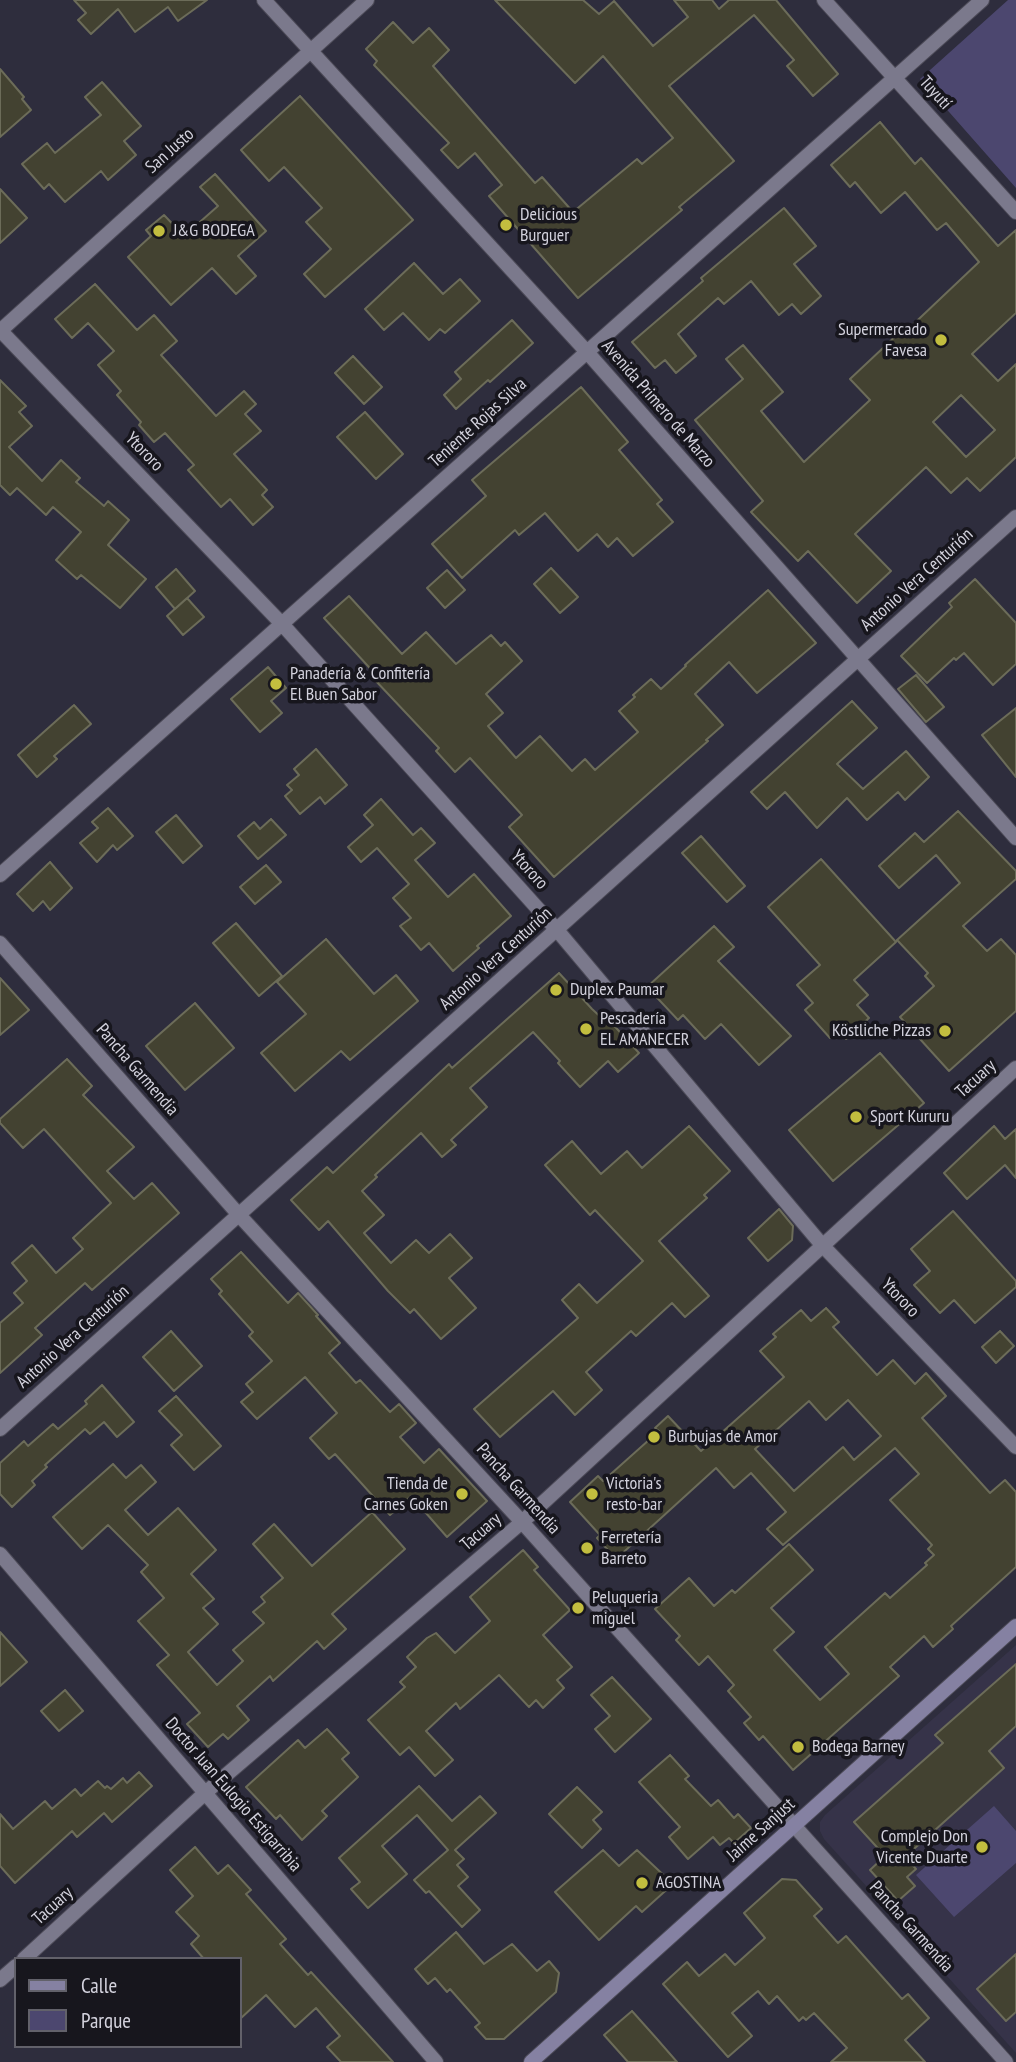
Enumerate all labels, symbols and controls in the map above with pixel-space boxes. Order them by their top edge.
street label: Tuyutí [914,72,956,114]
street label: San Justo [141,124,199,178]
place label: Delicious Burguer [520,204,577,246]
marker: Delicious Burguer [498,217,514,233]
place label: J&G BODEGA [173,220,255,242]
marker: J&G BODEGA [151,223,167,239]
place label: Supermercado Favesa [838,319,927,362]
marker: Supermercado Favesa [933,332,949,348]
street label: Avenida Primero de Marzo [597,336,719,472]
street label: Teniente Rojas Silva [425,374,531,472]
street label: Ytororo [120,428,168,476]
street label: Antonio Vera Centurión [856,524,978,636]
place label: Panadería & Confitería El Buen Sabor [290,663,430,706]
marker: Panadería & Confitería El Buen Sabor [268,676,284,692]
street label: Ytororo [506,846,552,894]
street label: Antonio Vera Centurión [435,903,557,1015]
place label: Duplex Paumar [570,979,664,1001]
marker: Duplex Paumar [548,982,564,998]
place label: Pescadería EL AMANECER [600,1008,690,1050]
street label: Pancha Garmendia [91,1020,183,1120]
place label: Köstliche Pizzas [832,1020,931,1042]
marker: Pescadería EL AMANECER [578,1021,594,1037]
marker: Köstliche Pizzas [937,1023,953,1039]
street label: Tacuary [951,1055,1001,1103]
place label: Sport Kururu [870,1106,949,1128]
marker: Sport Kururu [848,1109,864,1125]
street label: Ytororo [876,1274,924,1322]
street label: Antonio Vera Centurión [12,1281,134,1393]
place label: Burbujas de Amor [668,1426,778,1448]
marker: Burbujas de Amor [646,1429,662,1445]
street label: Pancha Garmendia [471,1439,565,1539]
place label: Tienda de Carnes Goken [364,1473,448,1516]
place label: Victoria's resto-bar [606,1473,662,1516]
marker: Tienda de Carnes Goken [454,1486,470,1502]
marker: Victoria's resto-bar [584,1486,600,1502]
street label: Tacuary [456,1508,506,1556]
place label: Ferretería Barreto [601,1527,661,1570]
marker: Ferretería Barreto [579,1540,595,1556]
place label: Peluqueria miguel [592,1587,658,1630]
marker: Peluqueria miguel [570,1600,586,1616]
street label: Doctor Juan Eulogio Estigarribia [160,1714,306,1876]
place label: Bodega Barney [812,1736,905,1758]
marker: Bodega Barney [790,1739,806,1755]
street label: Jaime Sanjust [723,1794,799,1866]
place label: Complejo Don Vicente Duarte [876,1826,968,1868]
marker: Complejo Don Vicente Duarte [974,1839,990,1855]
place label: AGOSTINA [656,1872,721,1894]
marker: AGOSTINA [634,1875,650,1891]
street label: Pancha Garmendia [864,1877,958,1977]
street label: Tacuary [28,1882,78,1930]
legend [14,1957,242,2048]
text: Calle [81,1972,117,1999]
text: Parque [81,2007,131,2034]

